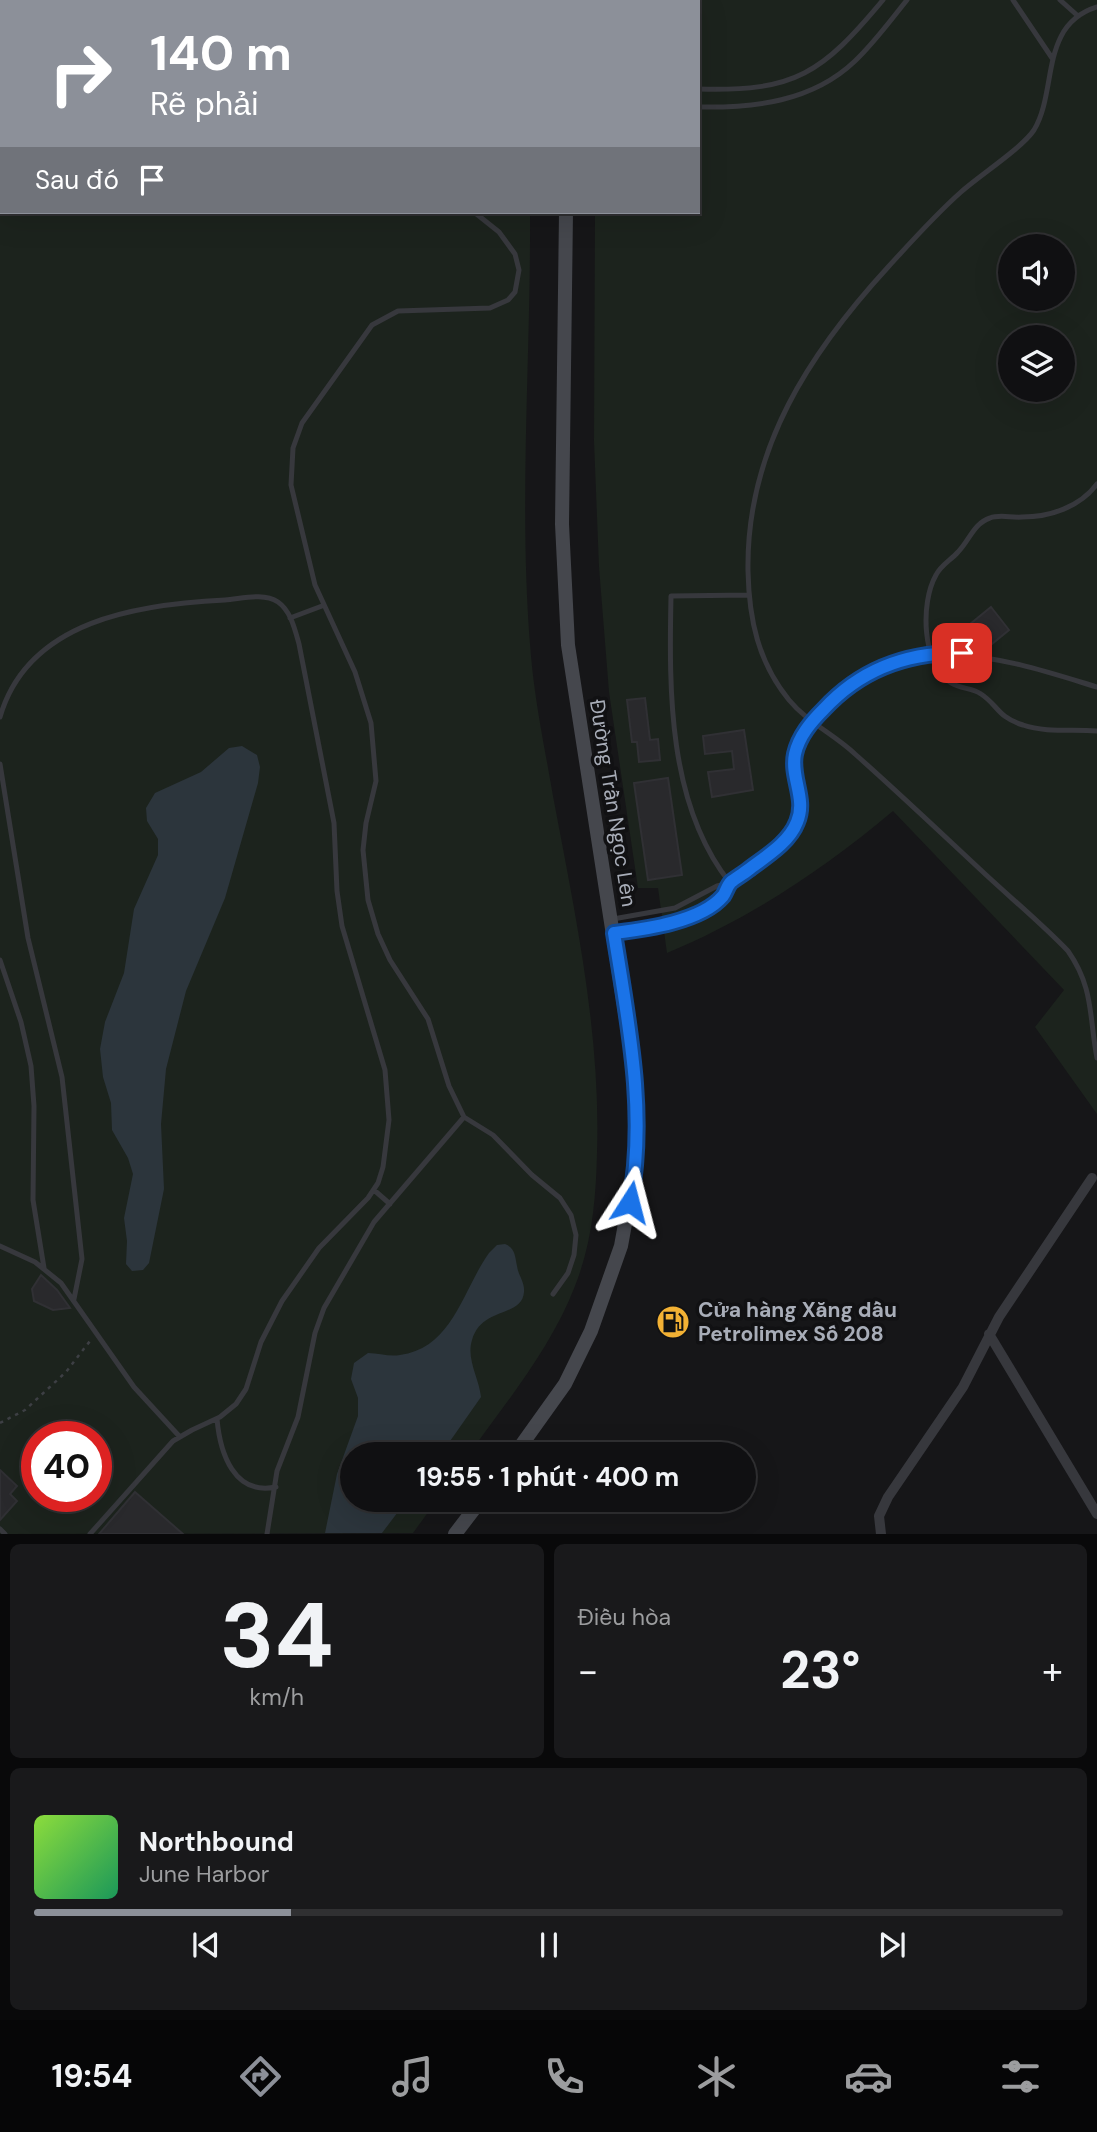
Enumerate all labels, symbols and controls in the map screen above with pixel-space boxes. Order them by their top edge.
text: 140 m [150,21,292,85]
icon: right [35,28,126,119]
text: Rẽ phải [150,83,259,125]
icon: arrive [133,161,171,199]
text: Sau đó [35,163,119,197]
map controls [998,234,1075,402]
button: sound [998,234,1075,311]
button: layers [998,325,1075,402]
pin [932,623,992,683]
icon: arrive [943,634,981,672]
street label: Đường Trần Ngọc Lên [583,697,643,909]
position arrow [593,1165,667,1239]
place label: Cửa hàng Xăng dầu Petrolimex Số 208 [698,1296,897,1348]
fuel station icon: Cửa hàng Xăng dầu Petrolimex Số 208 [654,1303,692,1341]
speed limit sign: 40 [21,1421,112,1512]
text: 19:55 · 1 phút · 400 m [417,1460,679,1494]
text: 34 [220,1577,334,1695]
text: Điều hòa [578,1602,671,1632]
text: 23° [780,1636,860,1704]
text: − [578,1646,598,1696]
text: + [1042,1646,1063,1696]
text: km/h [250,1682,304,1712]
text: Northbound [139,1825,294,1859]
text: June Harbor [139,1859,269,1889]
icon: previous [187,1926,225,1964]
icon: pause [530,1926,568,1964]
icon: next [873,1926,911,1964]
icon: directions [236,2052,285,2101]
icon: music [388,2052,437,2101]
icon: phone [540,2052,589,2101]
icon: climate [692,2052,741,2101]
icon: car [844,2052,893,2101]
icon: filters [996,2052,1045,2101]
text: 19:54 [52,2055,132,2097]

